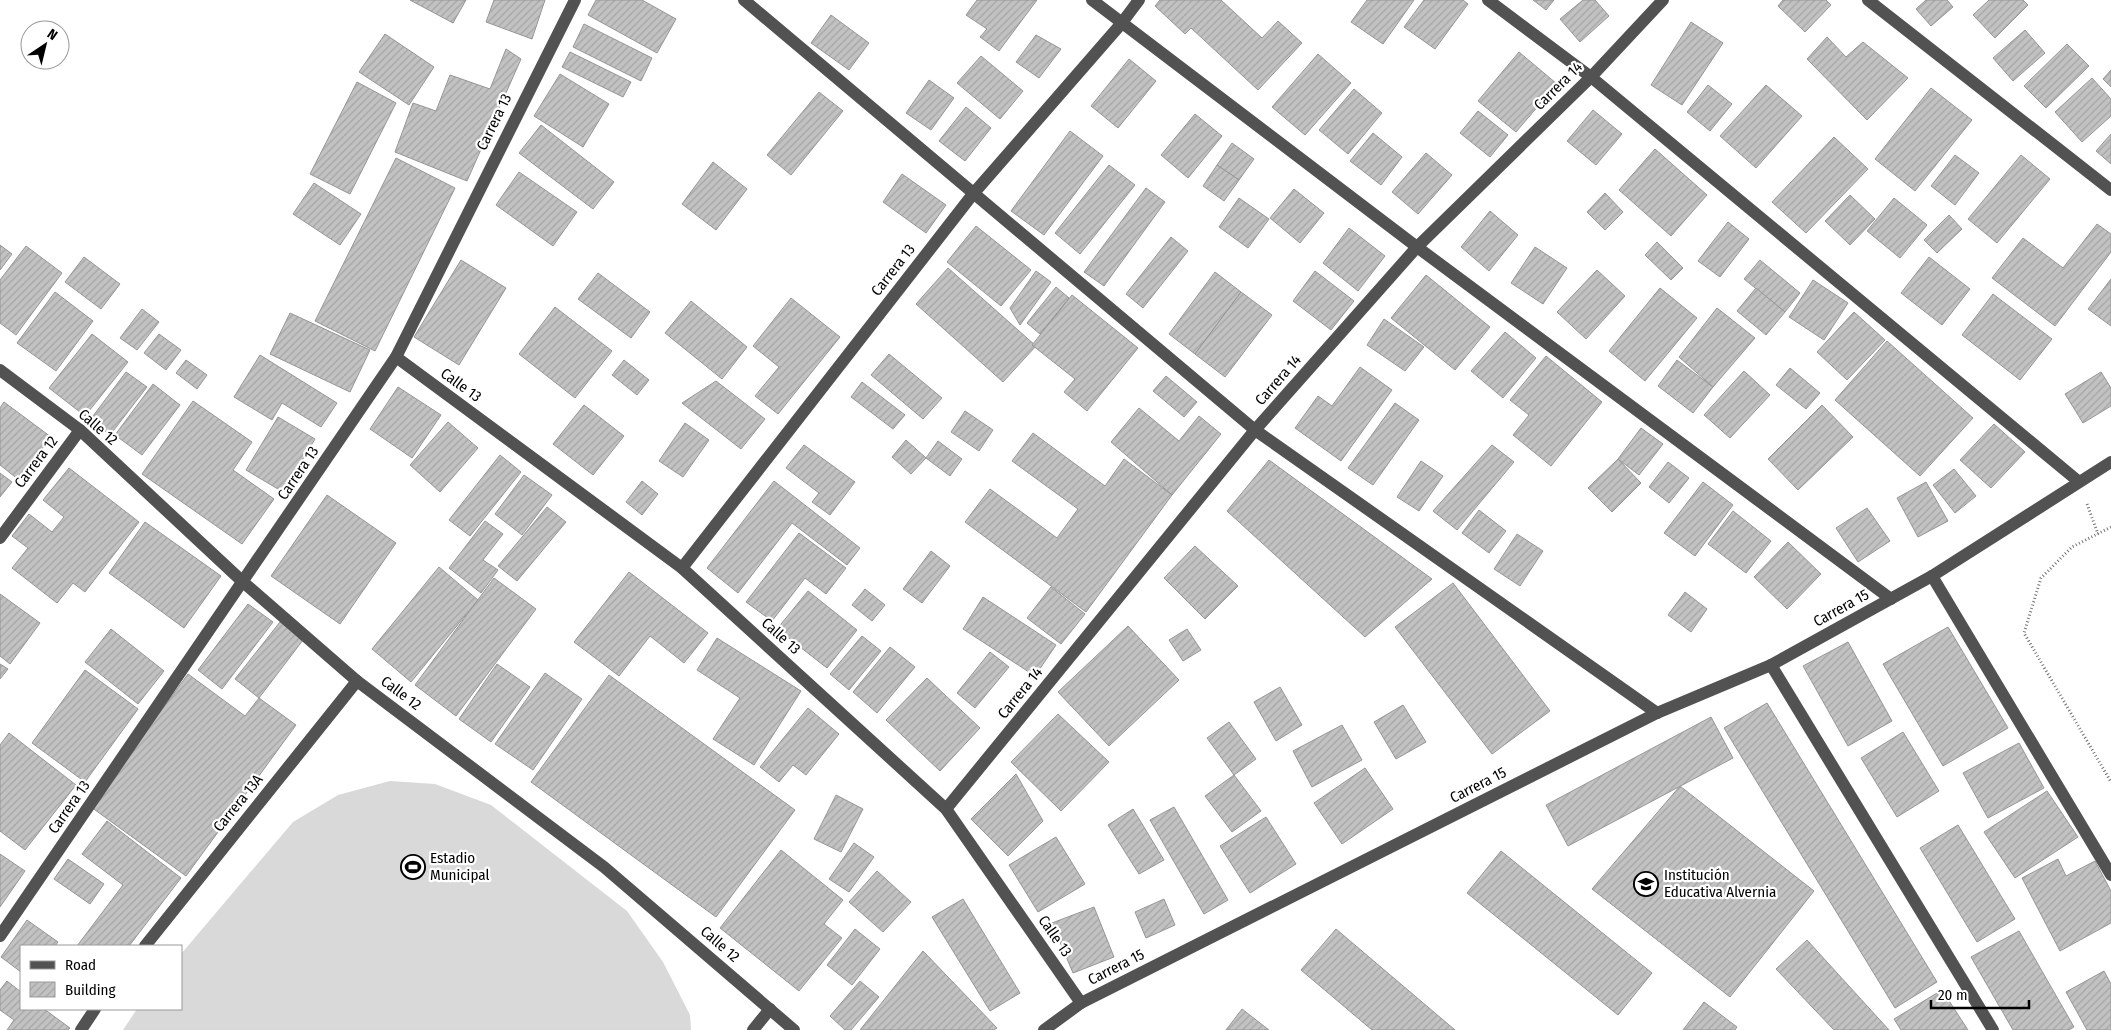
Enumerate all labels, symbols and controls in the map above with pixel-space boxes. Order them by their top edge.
north arrow [20,20,70,70]
text: N [44,25,60,44]
street label: Carrera 14 [1530,58,1586,114]
street label: Carrera 13 [473,91,515,153]
street label: Carrera 13 [867,240,919,299]
street label: Carrera 14 [1251,351,1305,409]
street label: Calle 13 [437,364,485,406]
street label: Calle 12 [75,405,122,449]
street label: Carrera 12 [11,432,62,492]
street label: Carrera 13 [274,443,323,503]
street label: Carrera 15 [1810,585,1872,631]
street label: Calle 13 [758,614,804,658]
street label: Carrera 14 [994,664,1046,722]
street label: Calle 12 [377,672,425,714]
street label: Carrera 15 [1447,763,1509,807]
street label: Carrera 13A [209,771,267,835]
street label: Carrera 13 [44,777,94,837]
place label: Estadio Municipal [430,849,489,884]
sports icon: Estadio Municipal [400,854,426,880]
place label: Institución Educativa Alvernia [1664,866,1776,901]
school or university icon: Institución Educativa Alvernia [1633,871,1659,897]
street label: Calle 13 [1034,912,1076,960]
street label: Calle 12 [697,922,744,966]
legend [20,945,182,1010]
street label: Carrera 15 [1085,945,1147,989]
text: Road [65,956,96,974]
scale bar [1931,978,2028,1010]
text: Building [65,981,116,999]
text: 20 m [1938,986,1968,1004]

